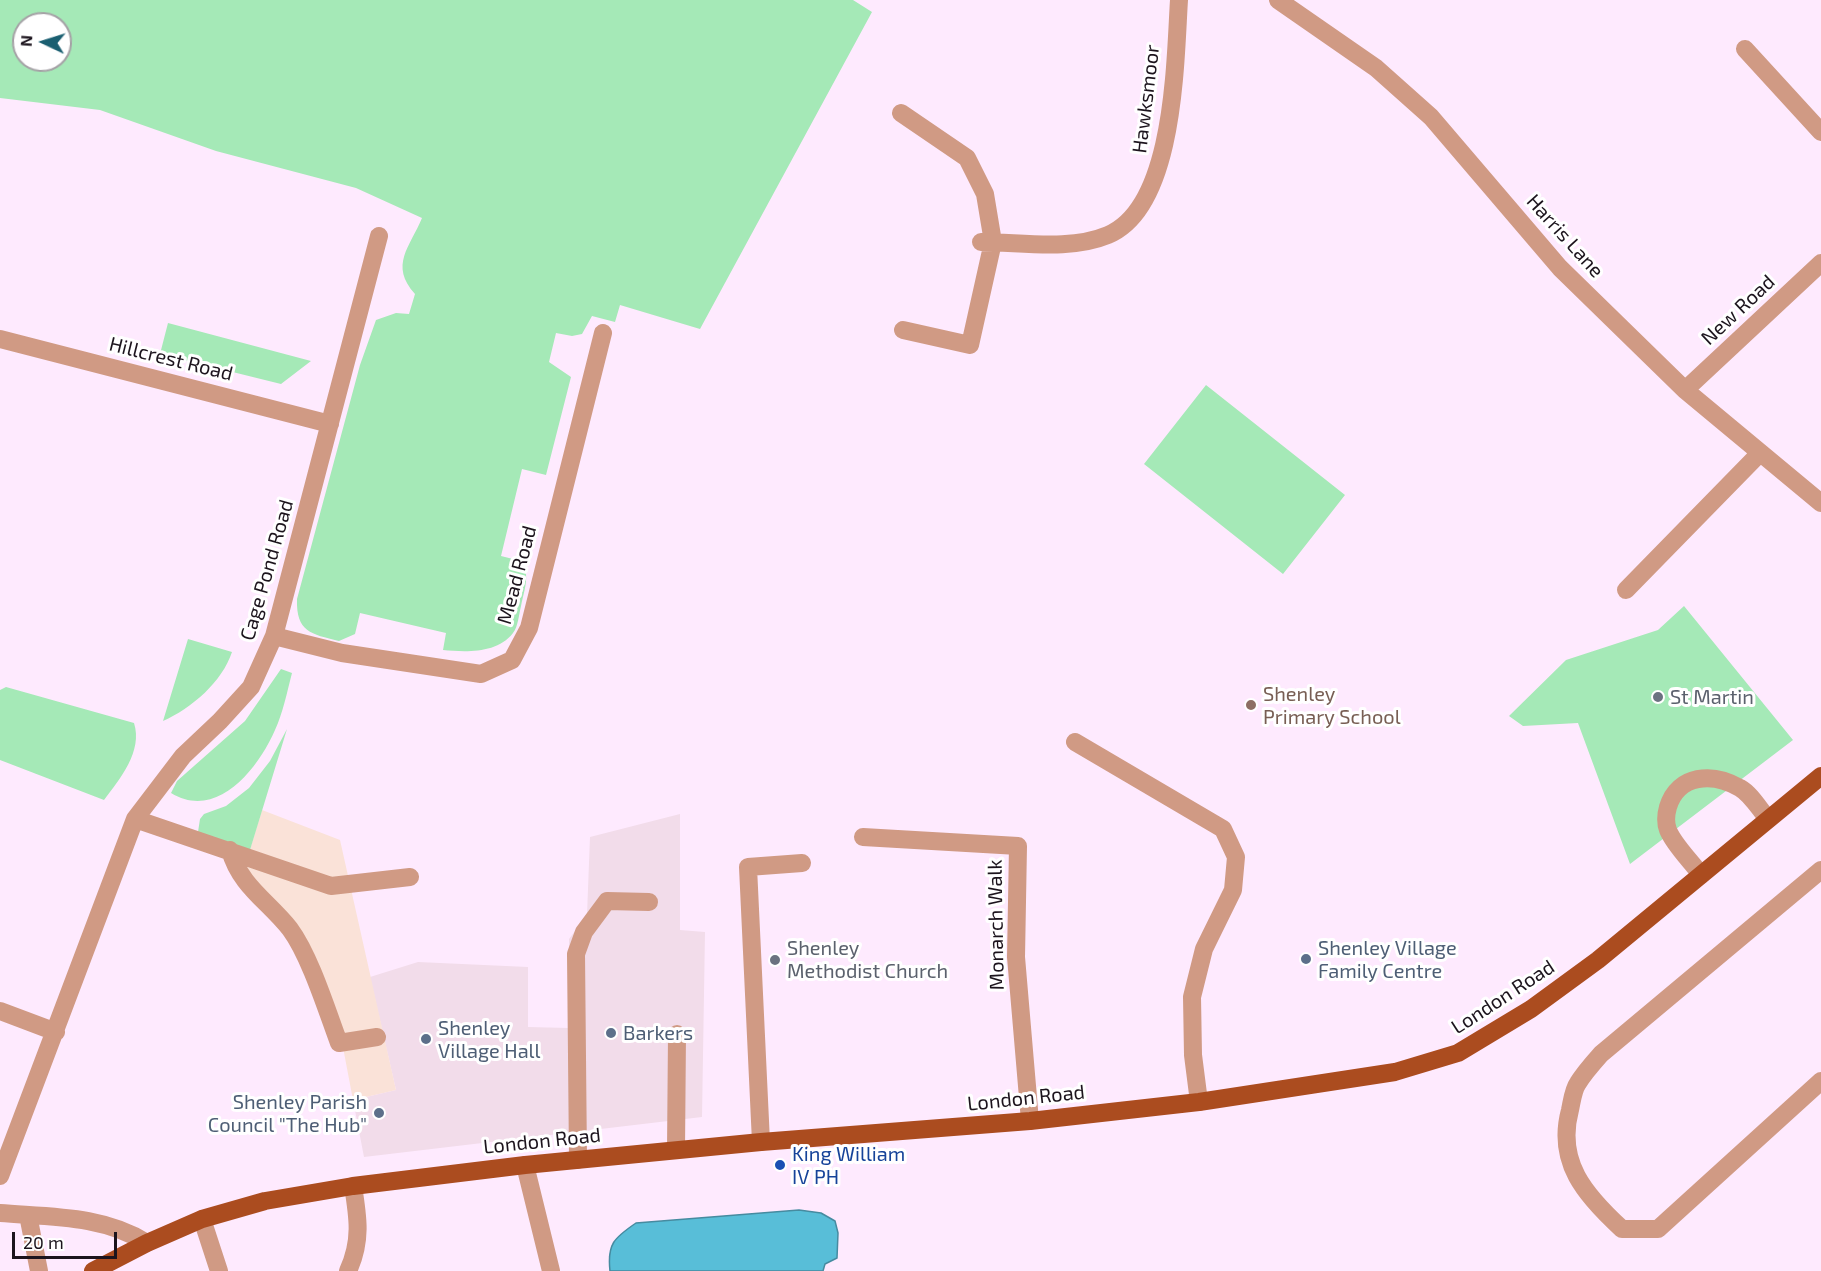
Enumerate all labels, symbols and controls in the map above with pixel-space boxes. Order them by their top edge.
north arrow [12,12,72,72]
text: N [16,34,35,47]
street label: Hawksmoor [1127,43,1165,155]
street label: Harris Lane [1521,189,1609,283]
street label: New Road [1696,270,1780,350]
street label: Hillcrest Road [107,332,235,386]
street label: Cage Pond Road [235,497,299,643]
street label: Mead Road [492,523,542,627]
place label: Shenley Primary School [1263,682,1401,729]
place label: St Martin [1670,685,1754,709]
marker: St Martin [1651,690,1665,704]
marker: Shenley Primary School [1244,698,1258,712]
street label: Monarch Walk [983,859,1009,991]
place label: Shenley Methodist Church [787,936,948,983]
place label: Shenley Village Family Centre [1318,936,1457,983]
marker: Shenley Village Family Centre [1299,952,1313,966]
marker: Shenley Methodist Church [768,953,782,967]
street label: London Road [1447,955,1559,1039]
place label: Shenley Village Hall [438,1016,540,1063]
place label: Barkers [623,1021,693,1045]
marker: Barkers [604,1026,618,1040]
marker: Shenley Village Hall [419,1032,433,1046]
street label: London Road [966,1080,1086,1116]
place label: Shenley Parish Council "The Hub" [208,1090,367,1137]
marker: Shenley Parish Council "The Hub" [372,1106,386,1120]
street label: London Road [482,1123,602,1159]
place label: King William IV PH [792,1142,905,1189]
marker: King William IV PH [773,1158,787,1172]
scale bar [15,1220,120,1258]
text: 20 m [23,1231,64,1253]

